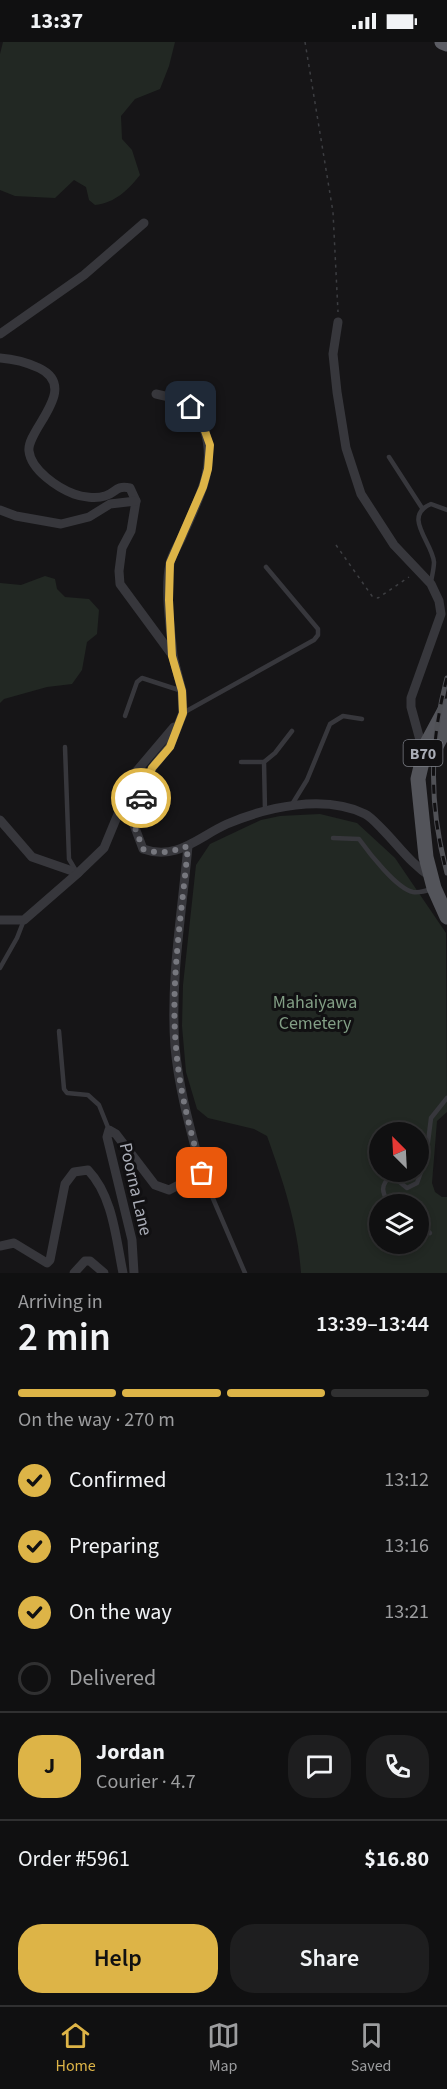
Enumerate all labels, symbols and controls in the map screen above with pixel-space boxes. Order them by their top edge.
text: 13:37 [30,5,83,37]
pin [165,381,216,432]
icon: home [174,390,207,423]
road number: B70 [404,740,442,766]
courier [111,768,171,828]
icon: car [125,782,158,815]
park label: Mahaiyawa Cemetery [273,990,357,1036]
north arrow [369,1122,429,1182]
map controls [369,1122,429,1254]
street label: Poorna Lane [113,1140,158,1238]
pin [176,1147,227,1198]
icon: bag [185,1156,218,1189]
button: layers [369,1194,429,1254]
text: Arriving in [18,1288,103,1316]
text: 13:39–13:44 [316,1308,429,1340]
text: 2 min [18,1310,111,1366]
text: On the way · 270 m [18,1406,175,1434]
icon: check [18,1464,51,1497]
text: Confirmed [69,1464,166,1496]
text: 13:12 [384,1466,429,1494]
icon: check [18,1530,51,1563]
text: Preparing [69,1530,159,1562]
text: 13:16 [384,1532,429,1560]
icon: check [18,1596,51,1629]
text: On the way [69,1596,172,1628]
text: 13:21 [384,1598,429,1626]
text: Delivered [69,1662,156,1694]
button: chat [288,1735,351,1798]
button: phone [366,1735,429,1798]
text: Jordan [96,1736,165,1768]
text: J [44,1750,55,1782]
text: Courier · 4.7 [96,1768,196,1796]
text: Order #5961 [18,1843,130,1875]
text: $16.80 [364,1843,429,1875]
button: Help [18,1924,218,1993]
button: Share [230,1924,429,1993]
tab: Home [55,2019,96,2077]
tab: Map [207,2019,240,2077]
tab: Saved [351,2019,392,2077]

